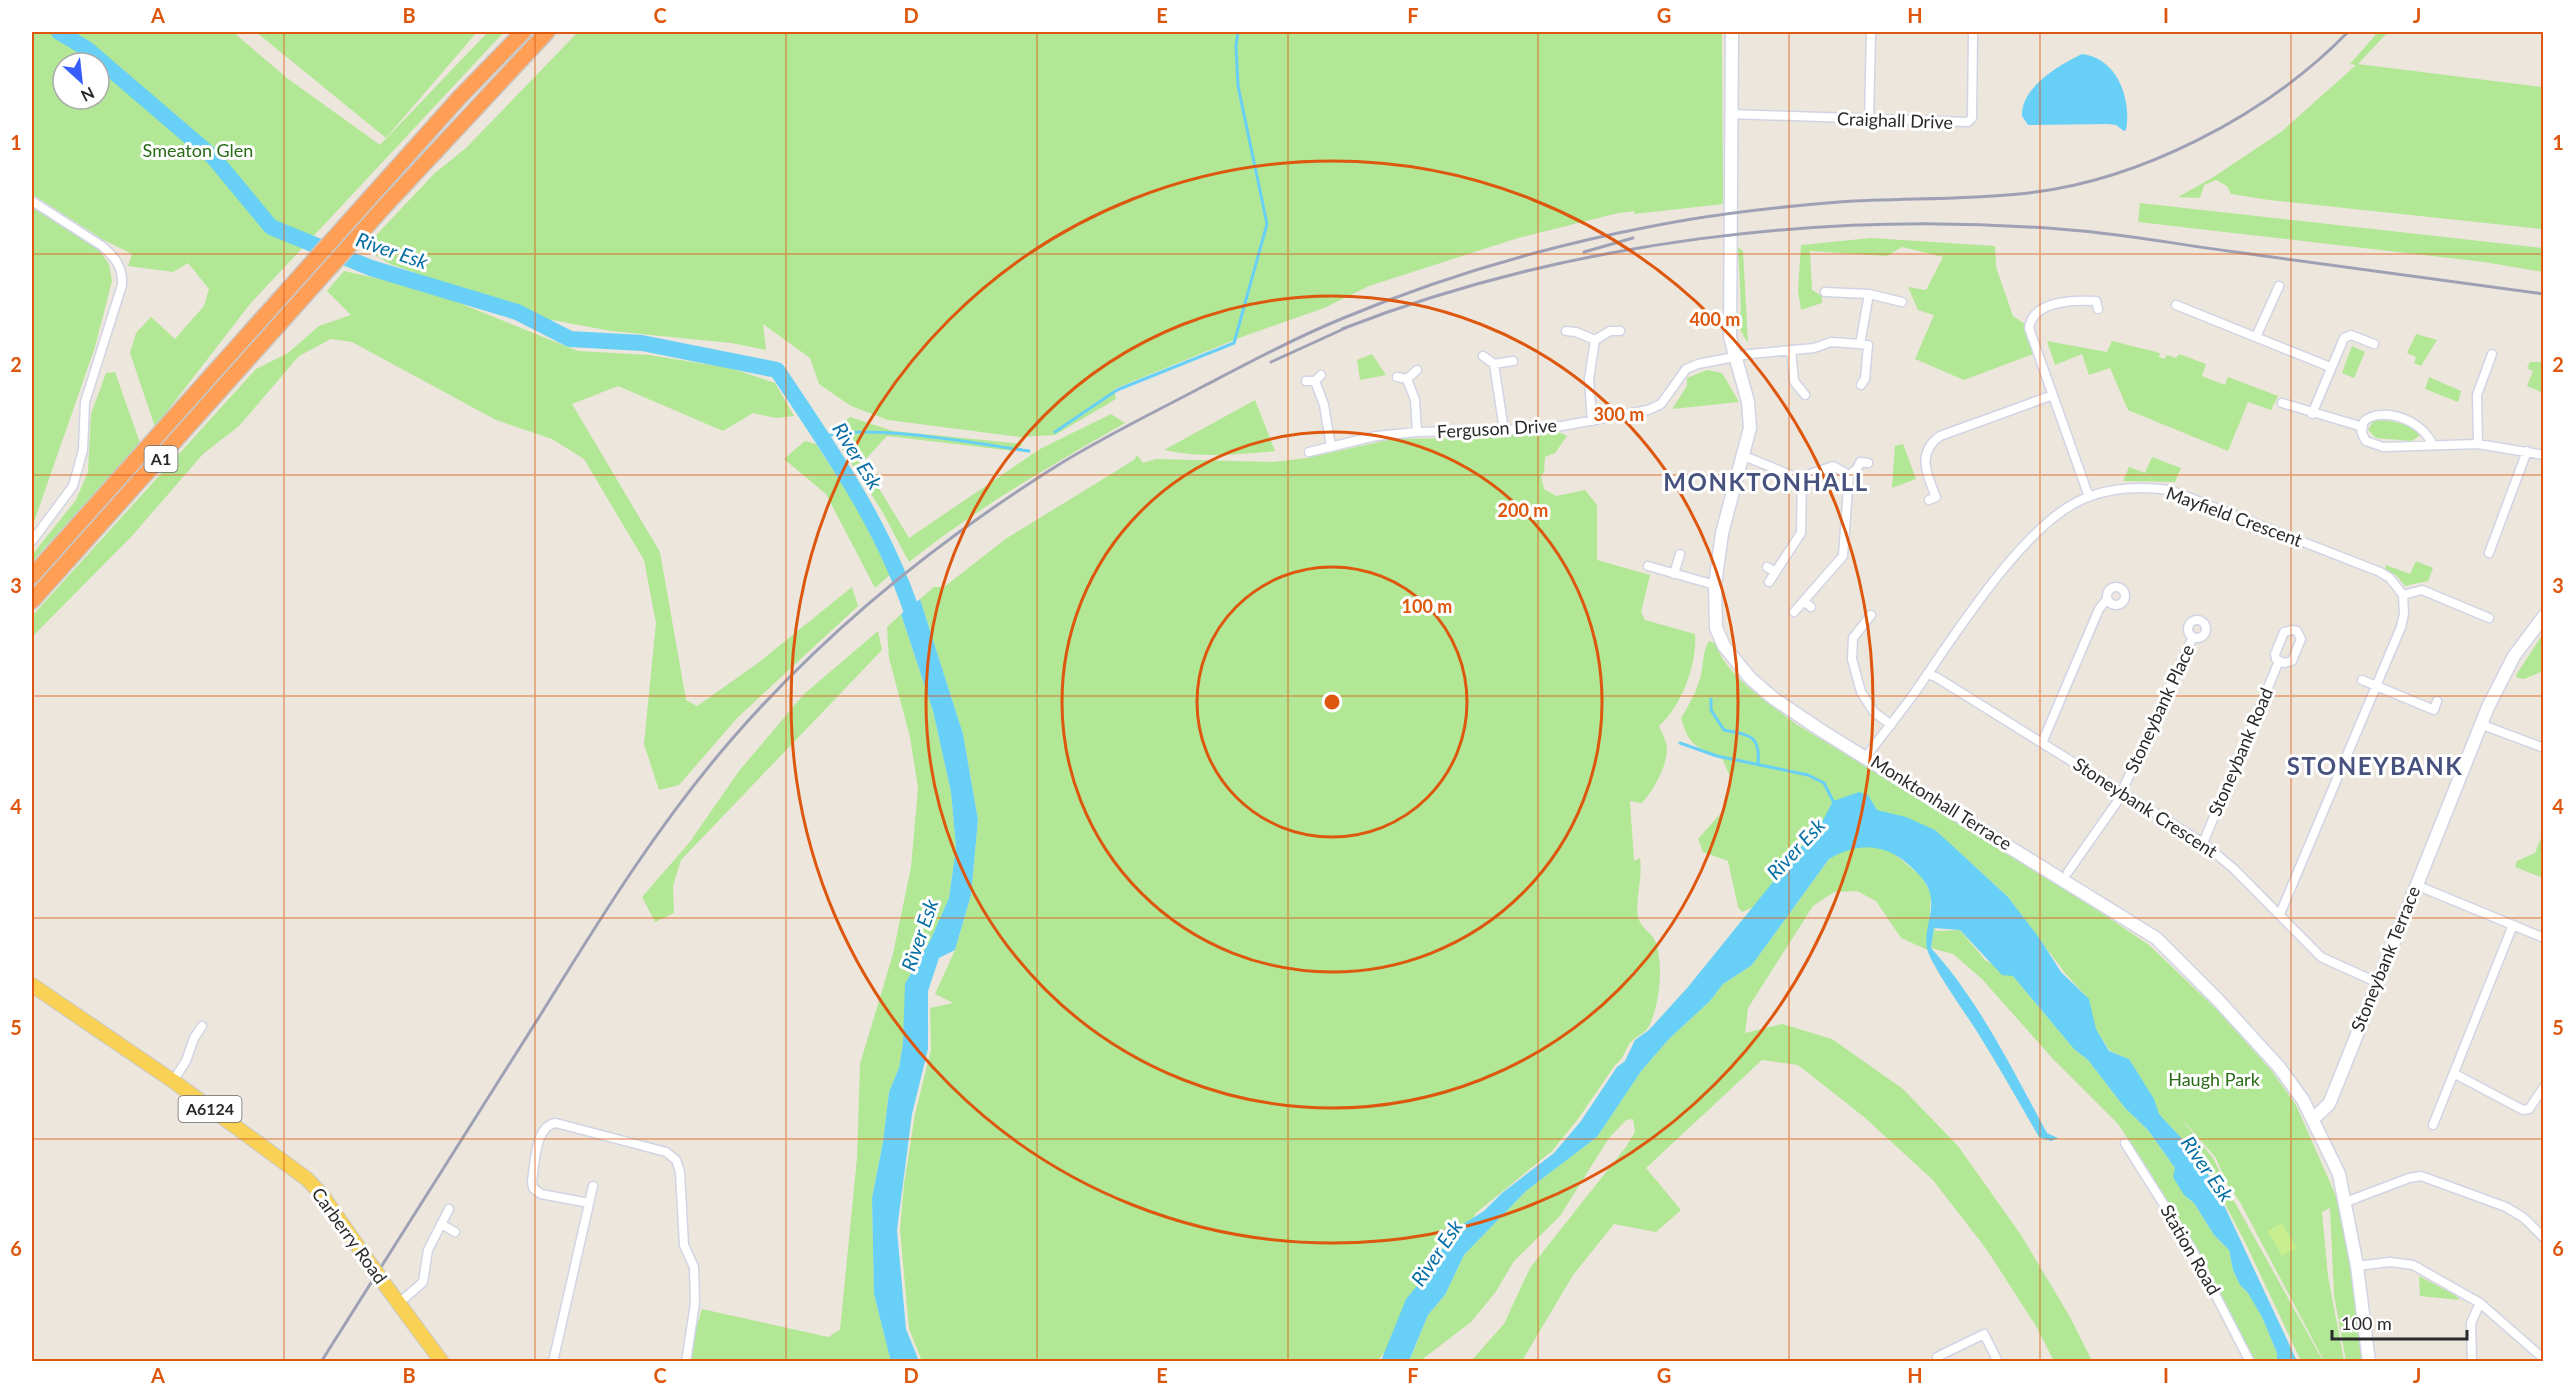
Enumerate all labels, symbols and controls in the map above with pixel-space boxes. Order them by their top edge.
text: A [150,3,165,27]
text: B [402,3,416,27]
text: C [653,3,667,27]
text: D [903,3,919,27]
text: E [1156,3,1168,27]
text: F [1407,3,1419,27]
text: G [1657,3,1671,27]
text: H [1907,3,1923,27]
text: I [2163,3,2169,27]
text: J [2413,3,2421,27]
north arrow [51,51,111,111]
text: N [78,84,98,106]
street label: Craighall Drive [1837,107,1953,133]
text: 1 [10,130,22,154]
text: 1 [2552,130,2564,154]
park label: Smeaton Glen [143,139,253,161]
water label: River Esk [353,227,432,274]
text: 400 m [1690,308,1740,330]
text: 2 [10,352,22,376]
text: 2 [2552,352,2564,376]
text: 300 m [1594,403,1644,425]
street label: Ferguson Drive [1436,414,1558,442]
water label: River Esk [828,418,888,494]
road number: A1 [144,446,178,472]
district label: MONKTONHALL [1663,467,1869,496]
street label: Mayfield Crescent [2163,481,2306,551]
text: 200 m [1498,499,1548,521]
text: 3 [10,573,22,597]
text: 3 [2552,573,2564,597]
text: 100 m [1402,595,1452,617]
street label: Stoneybank Place [2120,641,2198,776]
street label: Stoneybank Road [2203,684,2277,819]
centre of rings [1322,692,1342,712]
street label: Monktonhall Terrace [1867,750,2016,854]
district label: STONEYBANK [2287,751,2463,780]
street label: Stoneybank Crescent [2069,752,2222,862]
text: 4 [10,794,22,818]
text: 4 [2552,794,2564,818]
water label: River Esk [1761,813,1830,884]
street label: Stoneybank Terrace [2346,883,2424,1034]
water label: River Esk [896,895,943,974]
text: 5 [10,1015,22,1039]
text: 5 [2552,1015,2564,1039]
park label: Haugh Park [2168,1068,2261,1090]
road number: A6124 [178,1096,242,1122]
water label: River Esk [2177,1131,2239,1206]
street label: Carberry Road [308,1183,392,1288]
street label: Station Road [2156,1200,2226,1299]
water label: River Esk [1405,1215,1467,1290]
text: 6 [10,1236,22,1260]
text: 6 [2552,1236,2564,1260]
scale bar [2332,1303,2467,1341]
text: 100 m [2341,1312,2392,1334]
text: A [150,1363,165,1387]
text: B [402,1363,416,1387]
text: C [653,1363,667,1387]
text: D [903,1363,919,1387]
text: E [1156,1363,1168,1387]
text: F [1407,1363,1419,1387]
text: G [1657,1363,1671,1387]
text: H [1907,1363,1923,1387]
text: I [2163,1363,2169,1387]
text: J [2413,1363,2421,1387]

